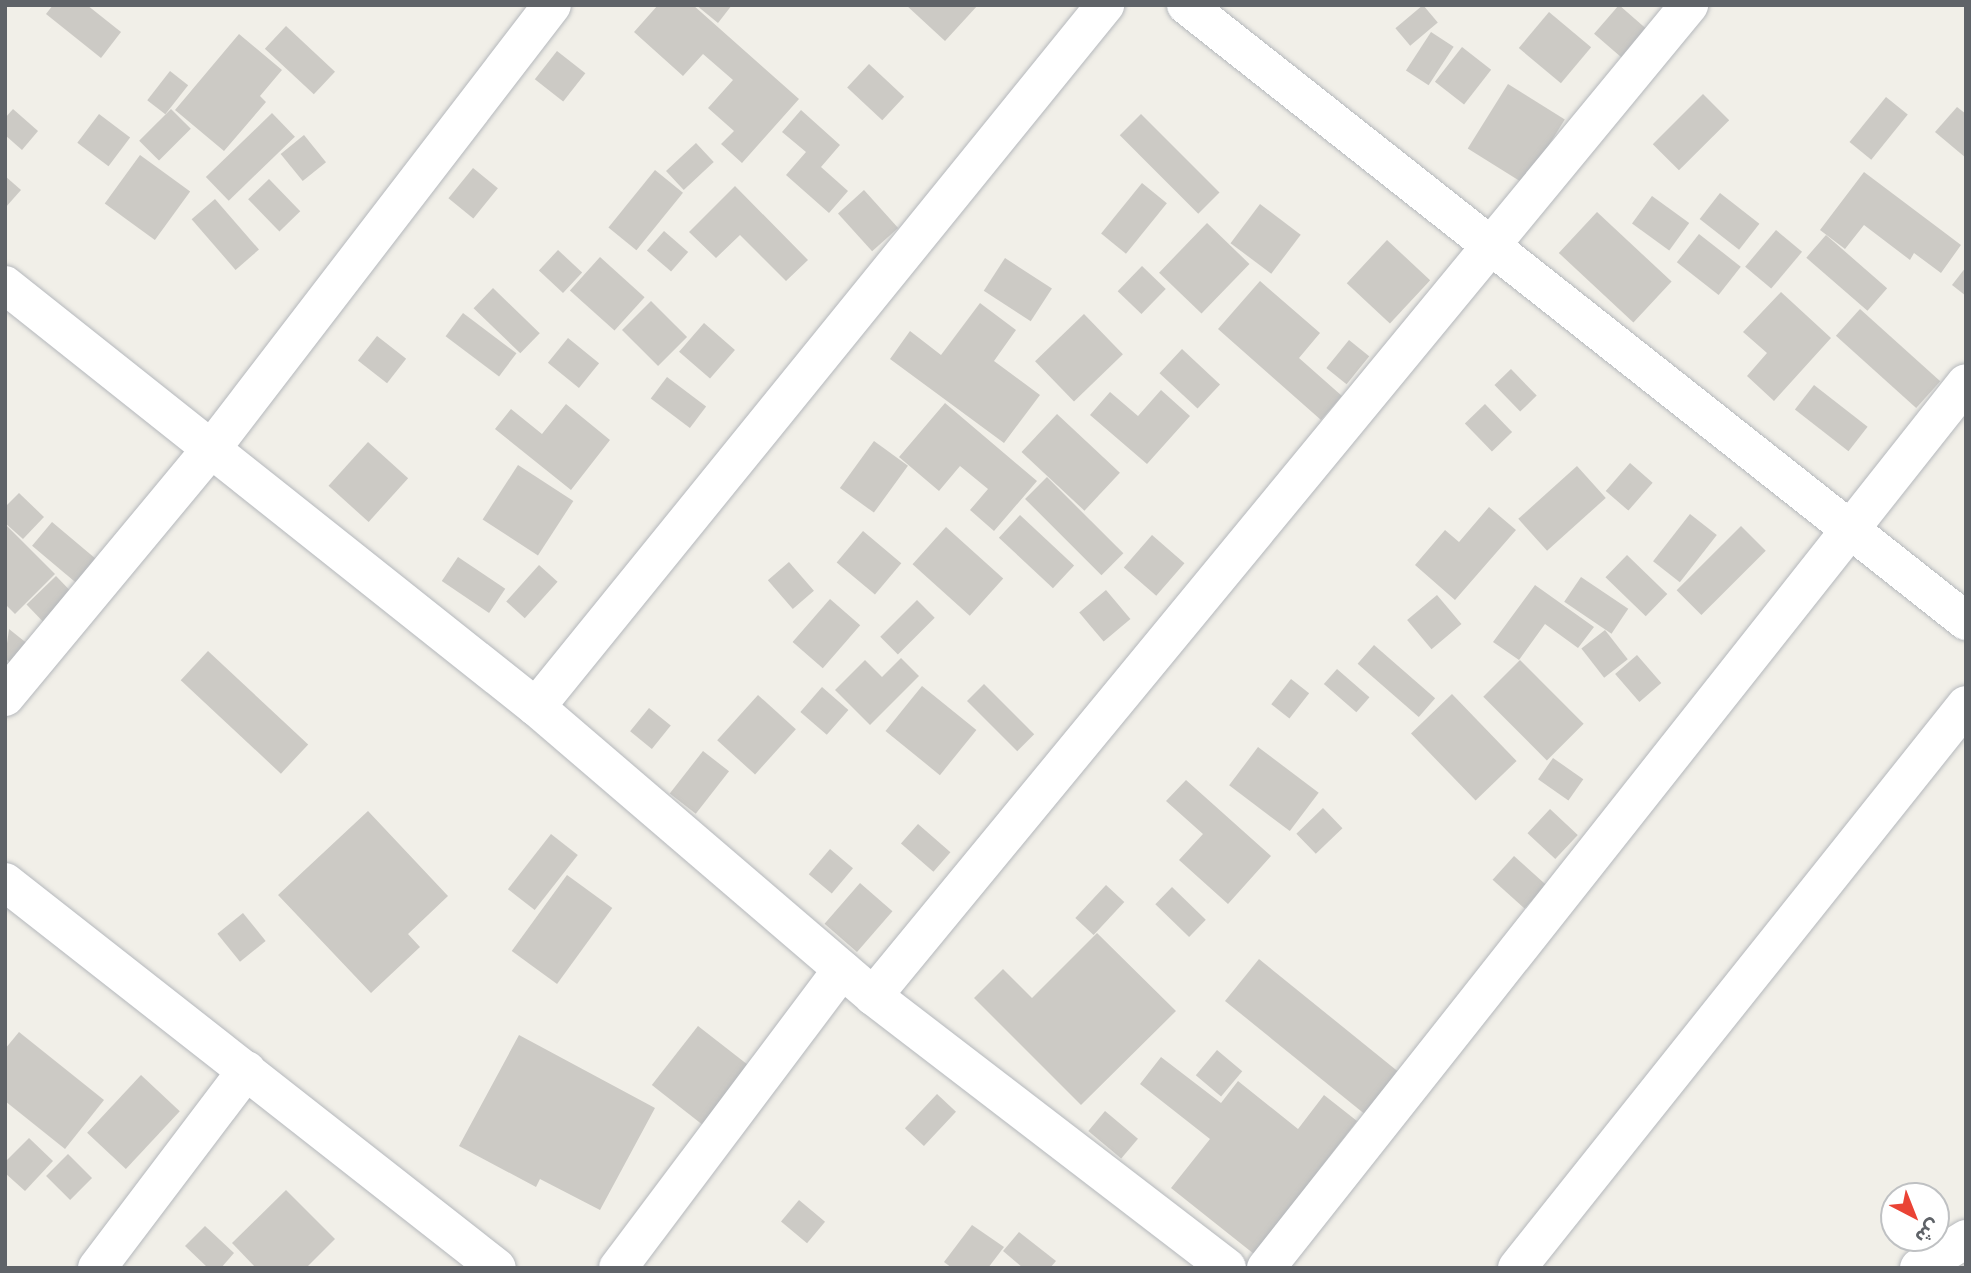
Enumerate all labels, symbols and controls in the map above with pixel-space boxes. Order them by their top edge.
north arrow [1880,1182,1950,1252]
text: ش [1911,1214,1945,1248]

